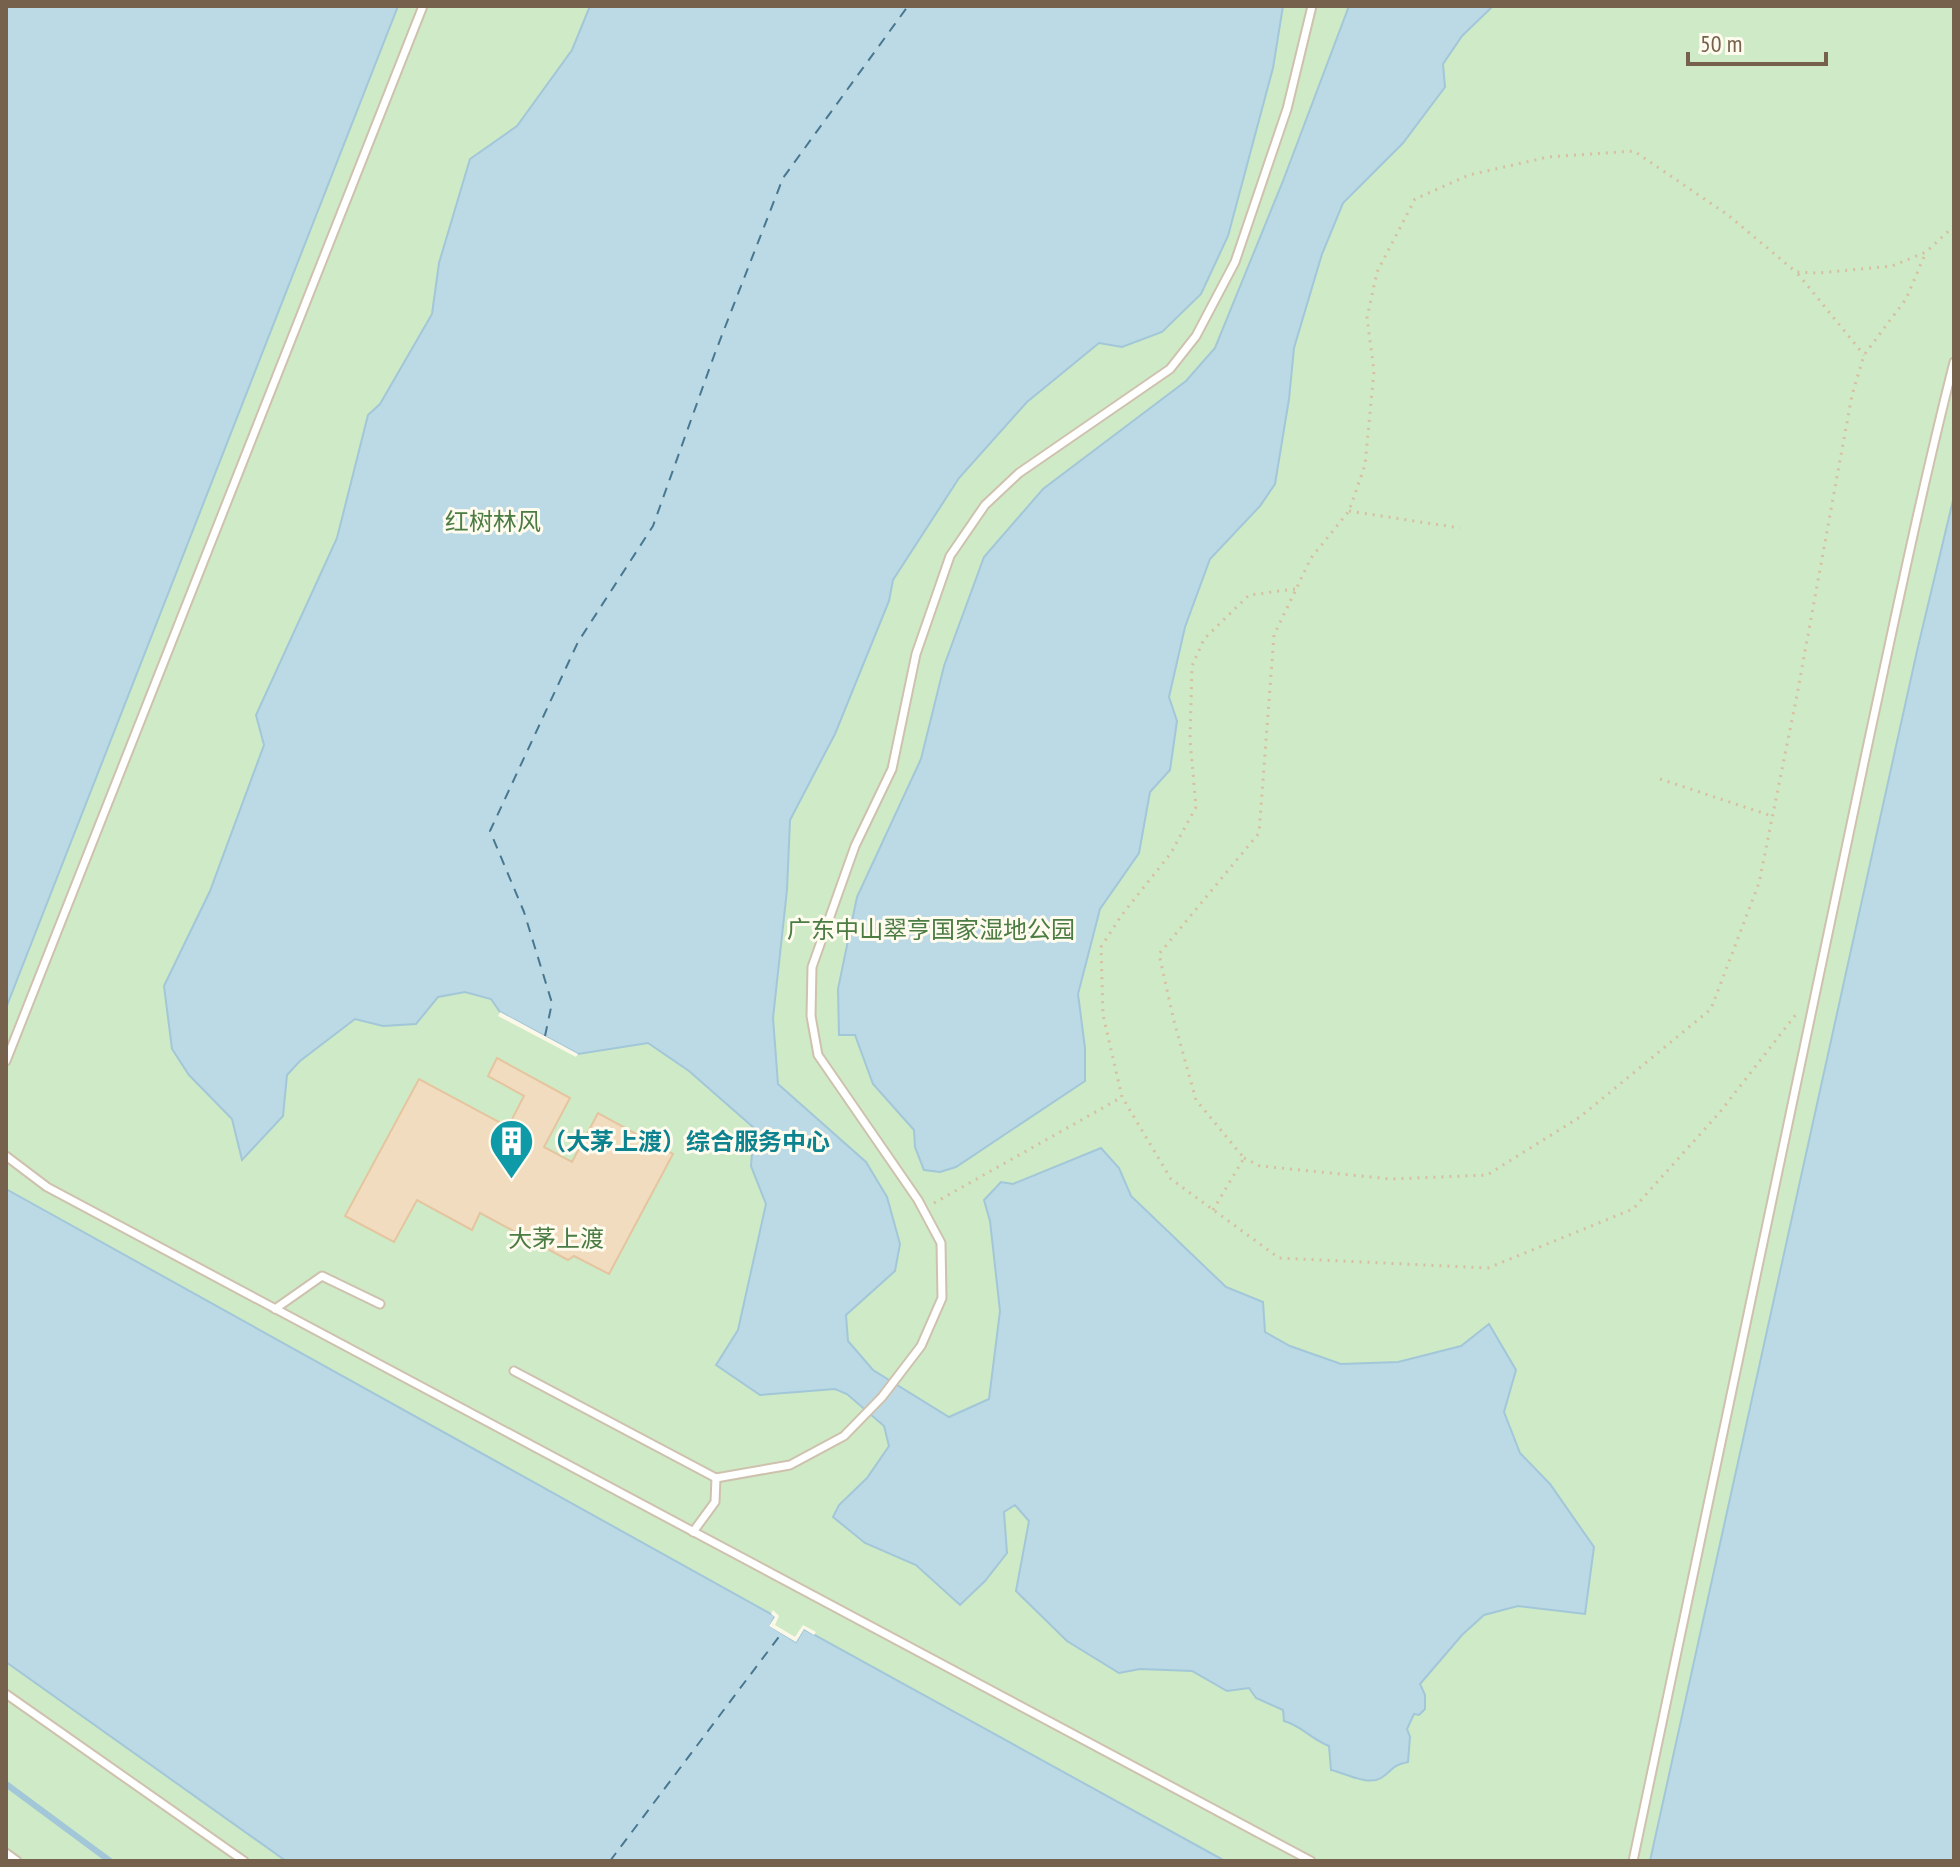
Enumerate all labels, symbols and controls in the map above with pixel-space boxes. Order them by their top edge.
scale bar [1688,16,1826,66]
text: 50 m [1700,28,1742,59]
park label: 红树林风 [445,506,541,537]
park label: 广东中山翠亨国家湿地公园 [787,914,1075,945]
building icon: （大茅上渡）综合服务中心 [487,1118,535,1181]
place label: （大茅上渡）综合服务中心 [542,1126,830,1157]
park label: 大茅上渡 [508,1223,604,1254]

